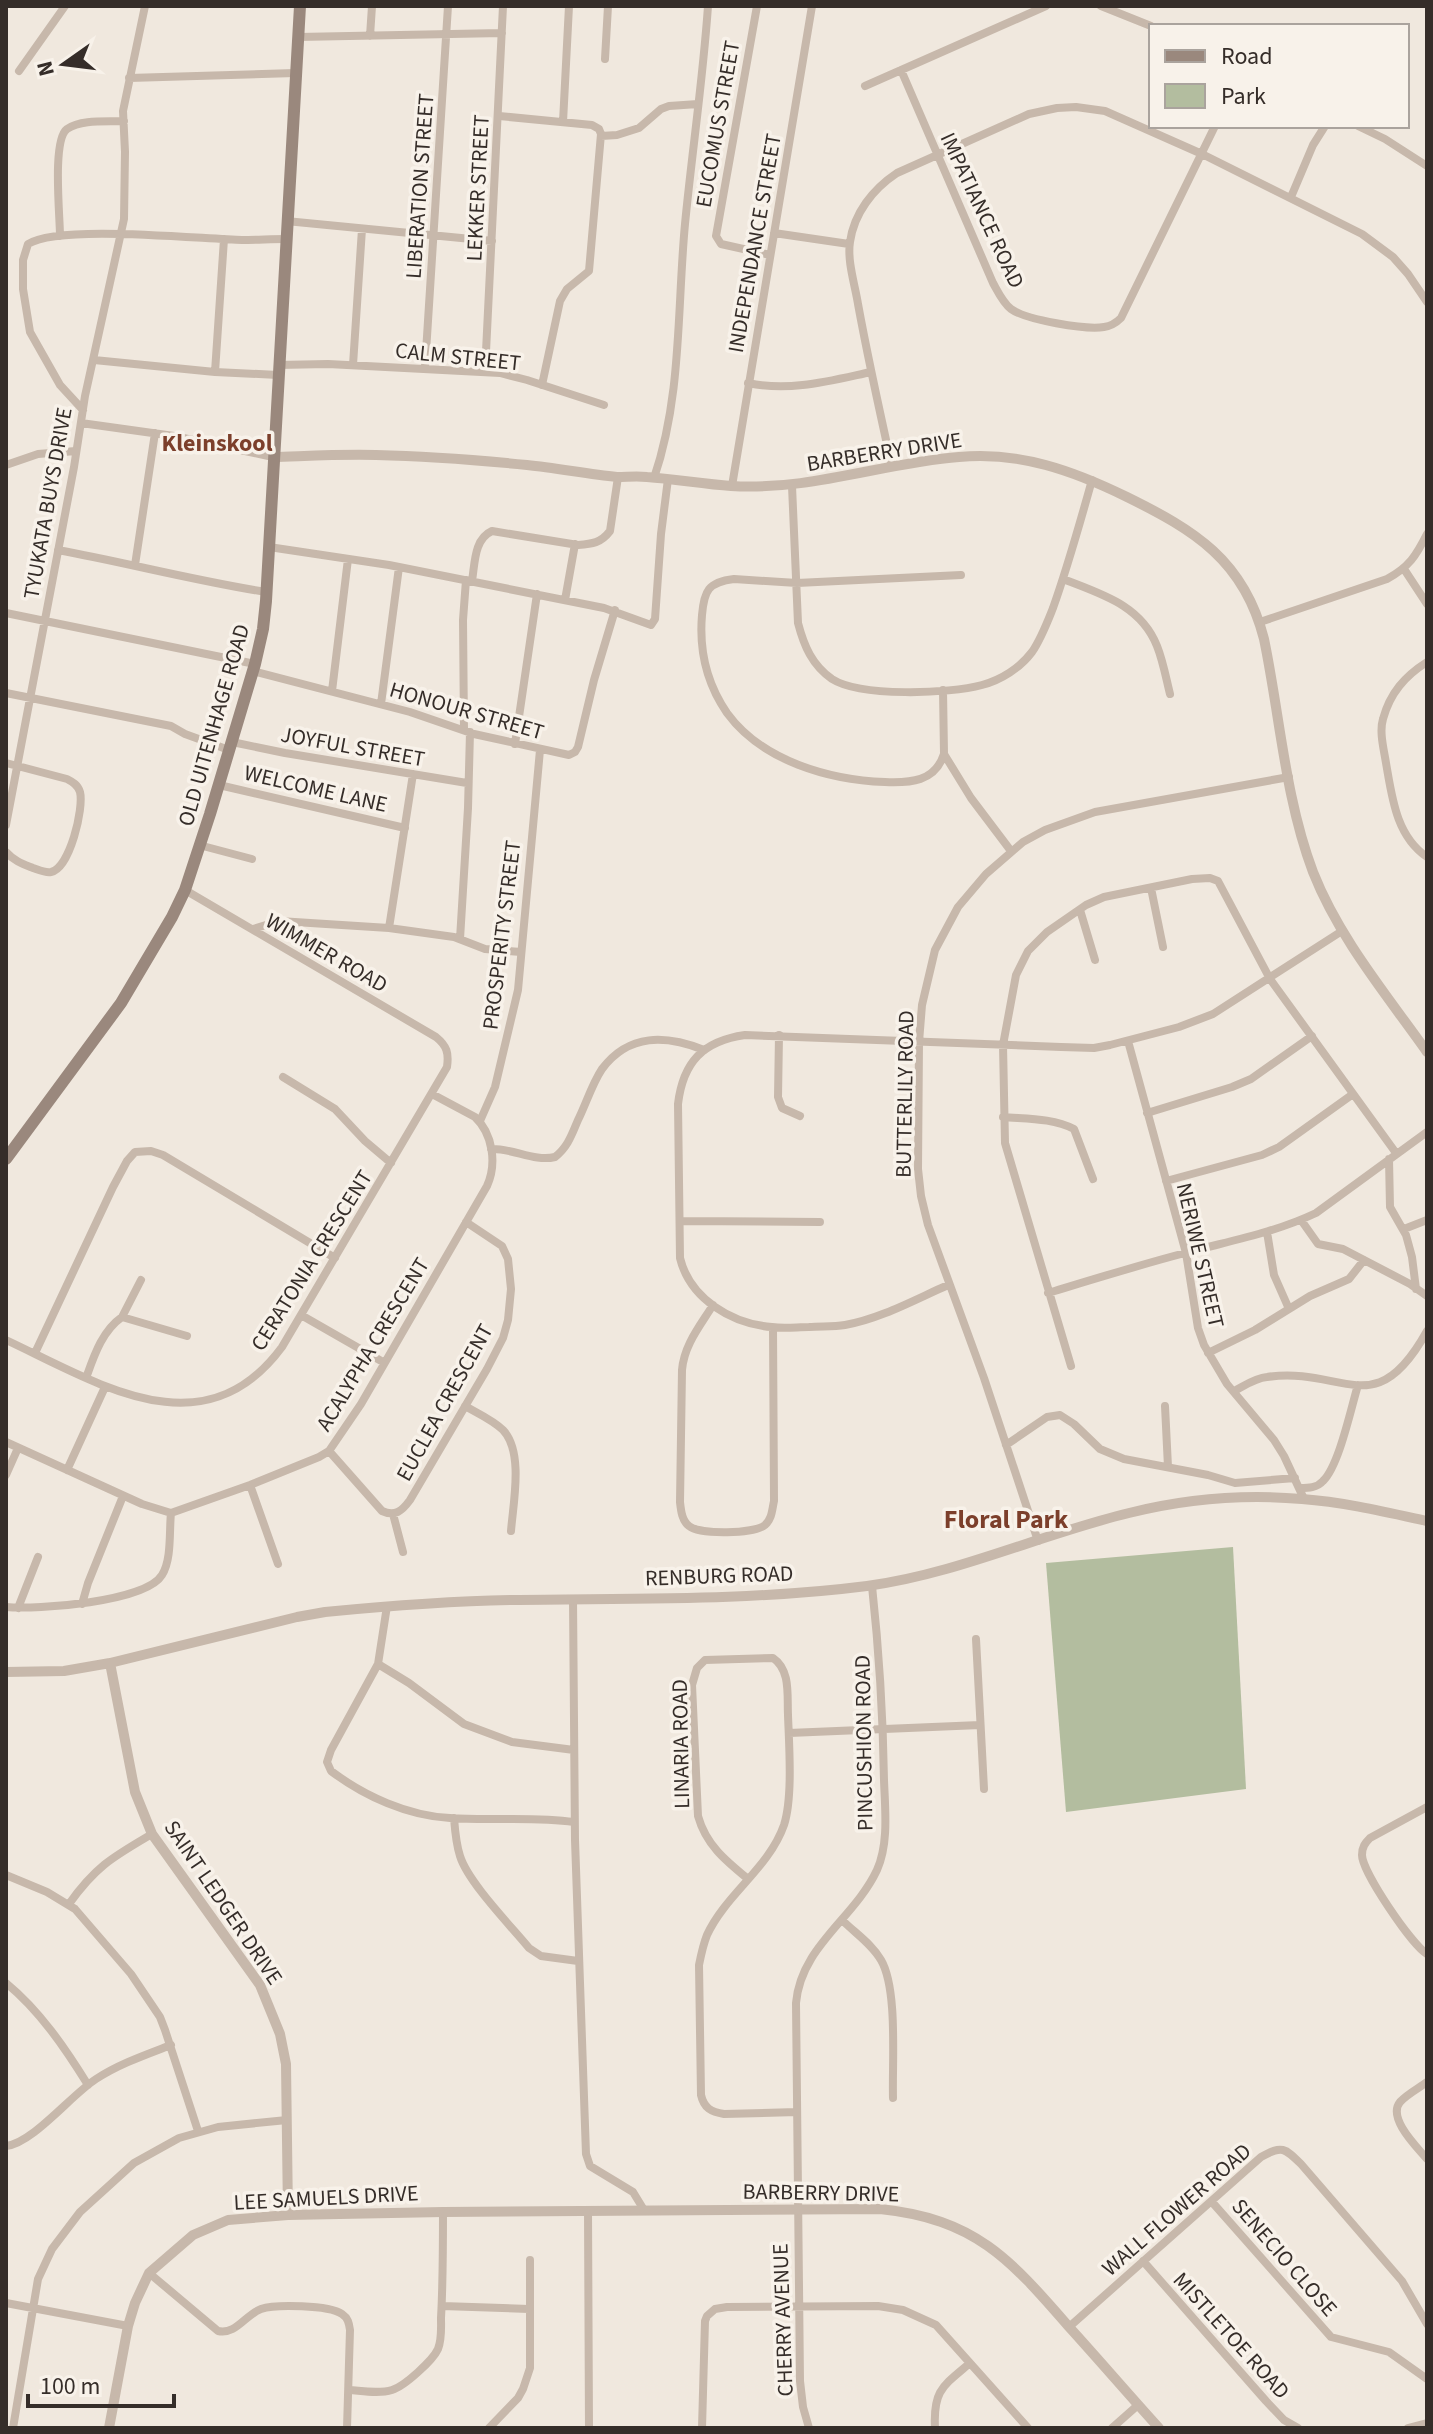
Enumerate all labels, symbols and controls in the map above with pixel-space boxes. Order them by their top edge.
north arrow [24,24,104,104]
legend [1149,24,1409,128]
street label: EUCOMUS STREET [688,38,748,210]
text: Road [1221,39,1273,74]
text: N [28,58,63,80]
text: Park [1221,79,1266,114]
street label: LIBERATION STREET [398,92,442,280]
street label: LEKKER STREET [458,114,498,262]
street label: IMPATIANCE ROAD [932,127,1032,294]
street label: INDEPENDANCE STREET [720,131,790,355]
street label: CALM STREET [393,334,523,380]
street label: TYUKATA BUYS DRIVE [15,405,81,602]
street label: BARBERRY DRIVE [804,424,964,480]
district label: Kleinskool [162,426,273,461]
street label: OLD UITENHAGE ROAD [170,620,258,830]
street label: HONOUR STREET [386,674,548,748]
street label: JOYFUL STREET [278,719,428,775]
street label: WELCOME LANE [241,757,391,821]
street label: PROSPERITY STREET [474,838,530,1032]
street label: WIMMER ROAD [260,905,393,1001]
street label: BUTTERLILY ROAD [888,1010,922,1178]
street label: CERATONIA CRESCENT [243,1164,381,1357]
street label: NERIWE STREET [1168,1180,1232,1331]
street label: ACALYPHA CRESCENT [308,1251,438,1437]
street label: EUCLEA CRESCENT [388,1318,502,1487]
district label: Floral Park [944,1501,1069,1538]
street label: RENBURG ROAD [644,1557,794,1595]
street label: PINCUSHION ROAD [846,1655,882,1831]
street label: LINARIA ROAD [664,1679,698,1809]
street label: SAINT LEDGER DRIVE [156,1814,290,1991]
street label: WALL FLOWER ROAD [1095,2136,1258,2284]
street label: BARBERRY DRIVE [742,2176,900,2210]
street label: LEE SAMUELS DRIVE [233,2177,419,2219]
street label: SENECIO CLOSE [1224,2192,1345,2324]
street label: CHERRY AVENUE [764,2243,802,2397]
street label: MISTLETOE ROAD [1165,2265,1297,2406]
scale bar [28,2358,174,2408]
text: 100 m [40,2369,100,2404]

